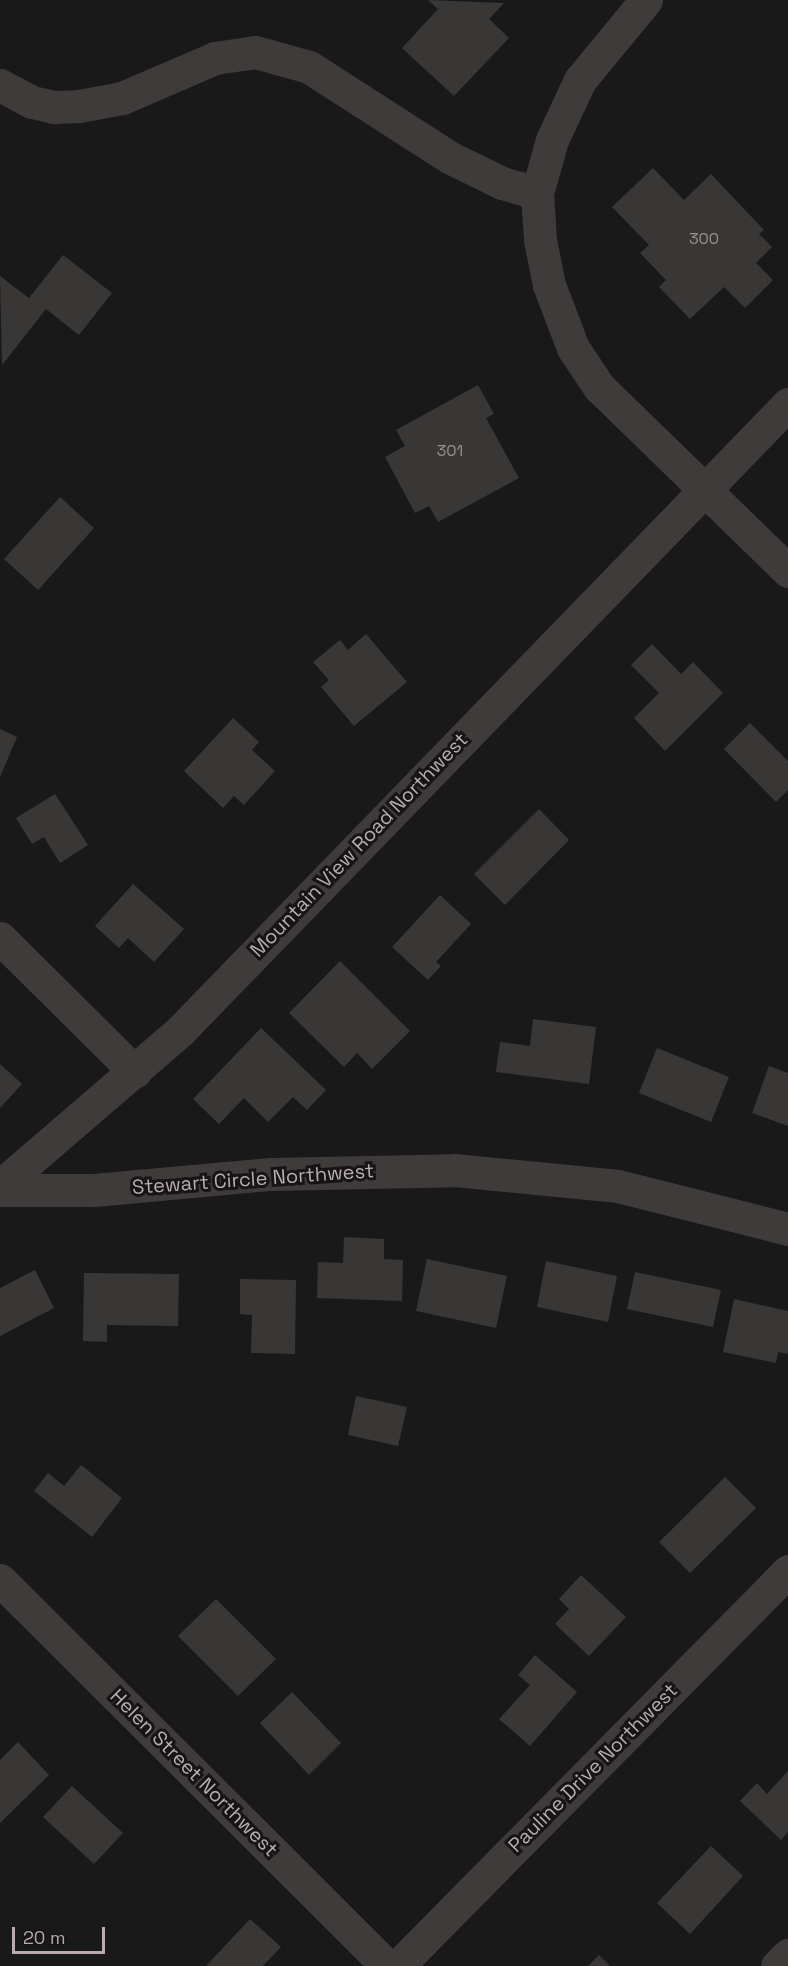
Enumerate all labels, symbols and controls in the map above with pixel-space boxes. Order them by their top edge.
house number: 300 [689,229,719,249]
house number: 301 [437,441,463,461]
street label: Mountain View Road Northwest [245,728,473,962]
street label: Stewart Circle Northwest [131,1159,375,1199]
street label: Pauline Drive Northwest [504,1679,682,1857]
street label: Helen Street Northwest [105,1684,283,1862]
scale bar [15,1915,108,1953]
text: 20 m [23,1926,66,1949]

